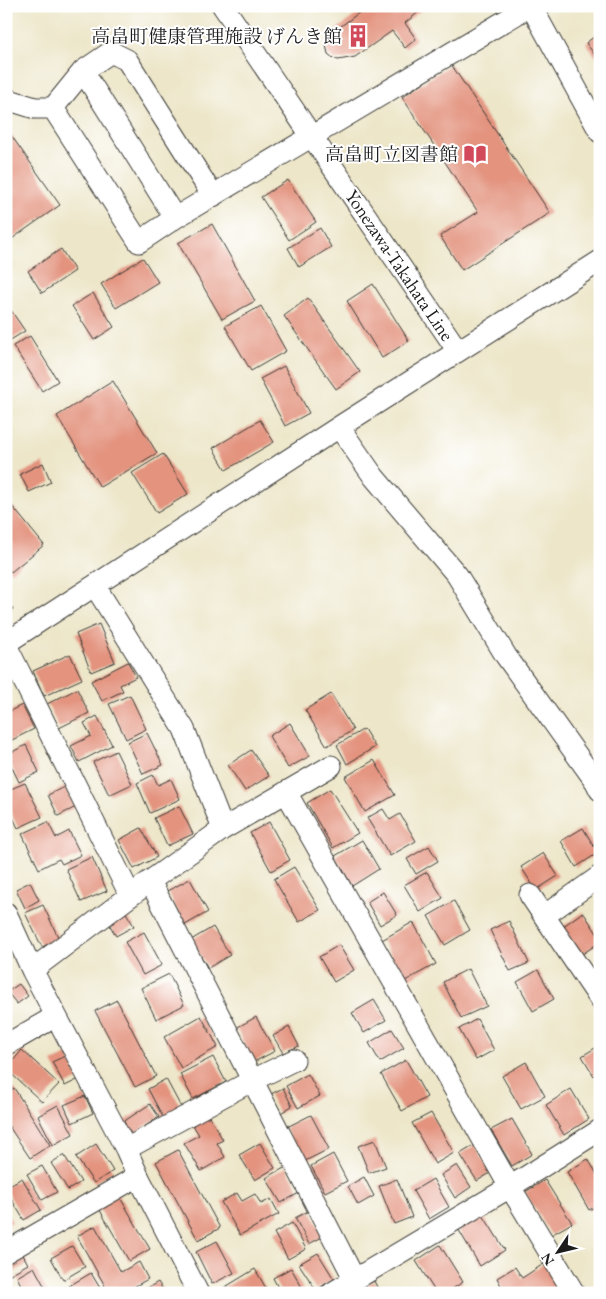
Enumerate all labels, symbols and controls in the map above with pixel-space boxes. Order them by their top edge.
building icon: 高畠町健康管理施設 げんき館 [345,23,371,49]
place label: 高畠町健康管理施設 げんき館 [91,24,342,49]
library icon: 高畠町立図書館 [462,141,488,167]
place label: 高畠町立図書館 [325,142,458,167]
street label: Yonezawa-Takahata Line [340,185,460,346]
north arrow [534,1226,584,1276]
text: N [536,1249,558,1269]

